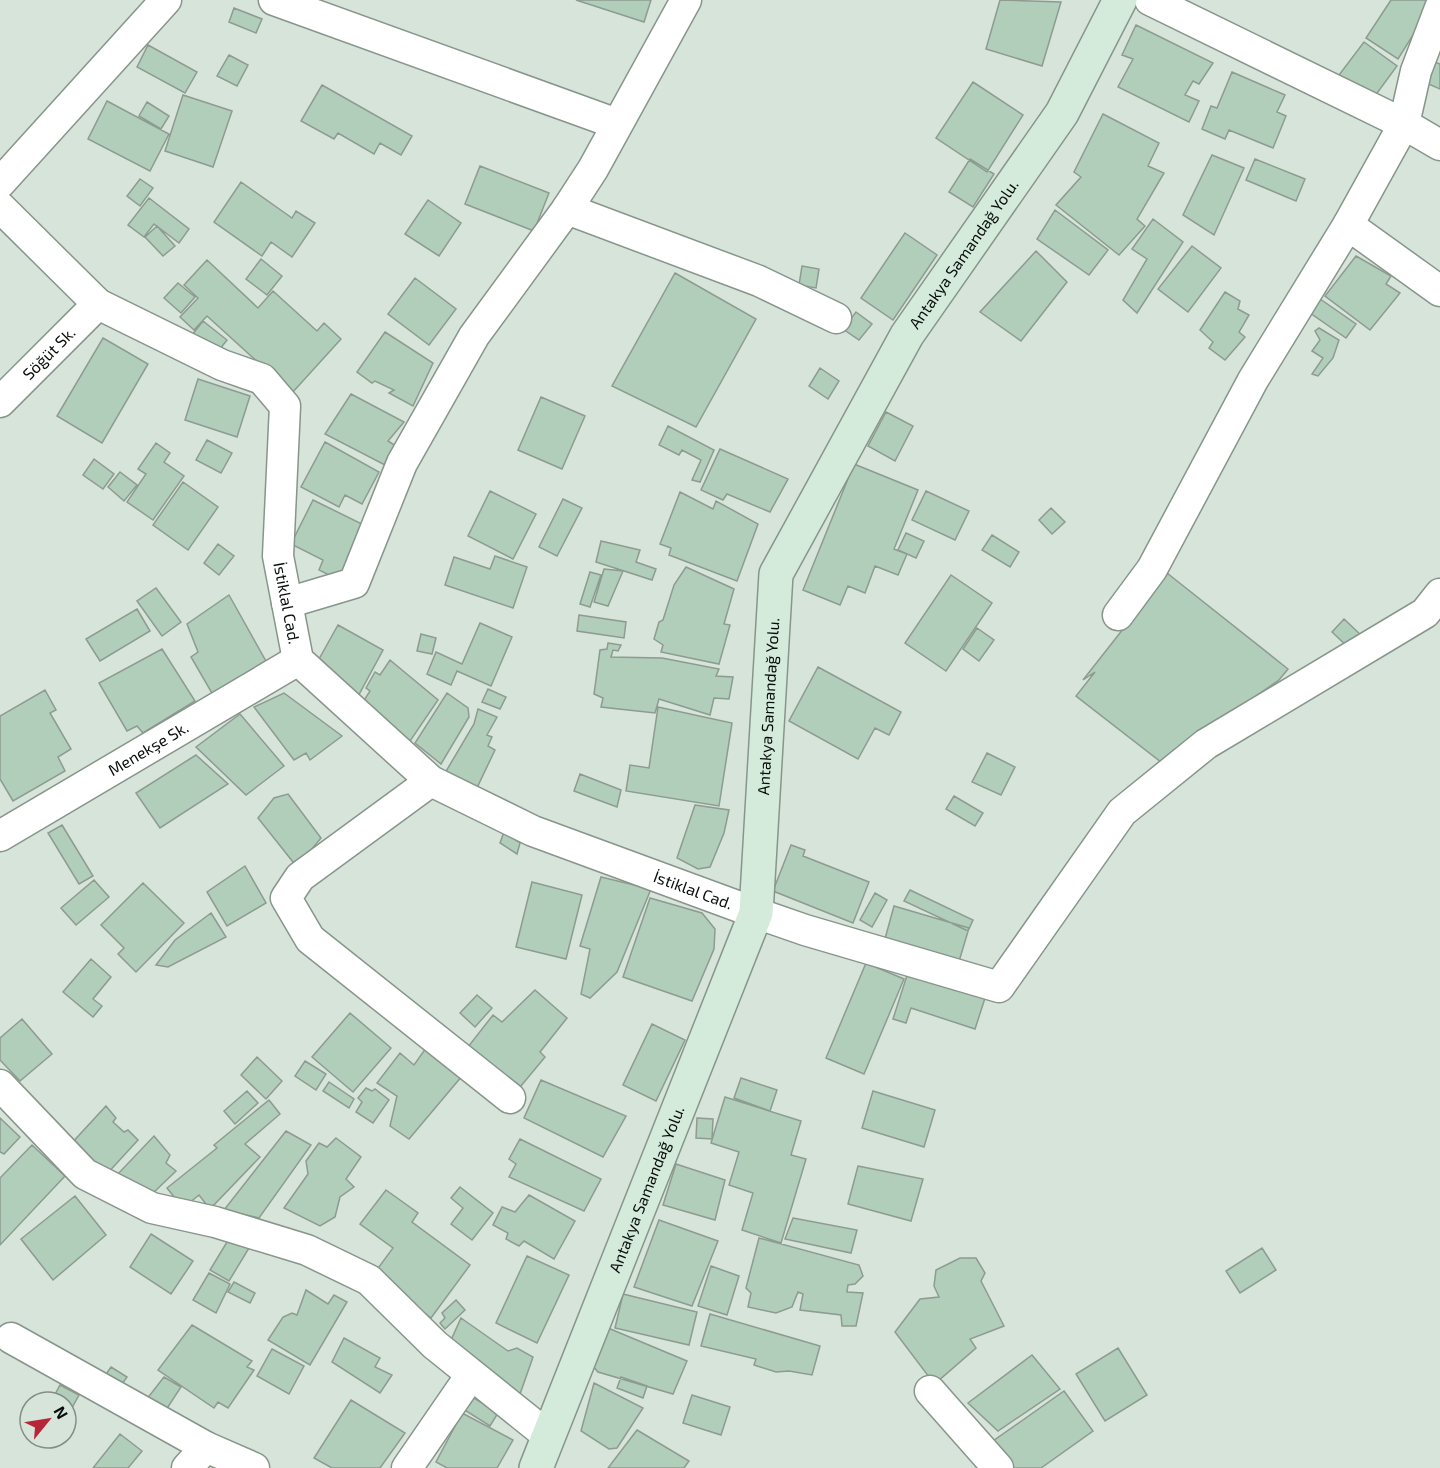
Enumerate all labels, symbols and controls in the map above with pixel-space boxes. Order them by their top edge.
street label: Antakya Samandağ Yolu. [905,175,1022,332]
street label: Söğüt Sk. [18,323,79,383]
street label: İstiklal Cad. [270,560,305,645]
street label: Antakya Samandağ Yolu. [753,617,782,796]
street label: Menekşe Sk. [104,717,191,779]
street label: İstiklal Cad. [651,866,735,913]
street label: Antakya Samandağ Yolu. [605,1103,688,1275]
north arrow [18,1390,78,1450]
text: N [50,1402,73,1422]

